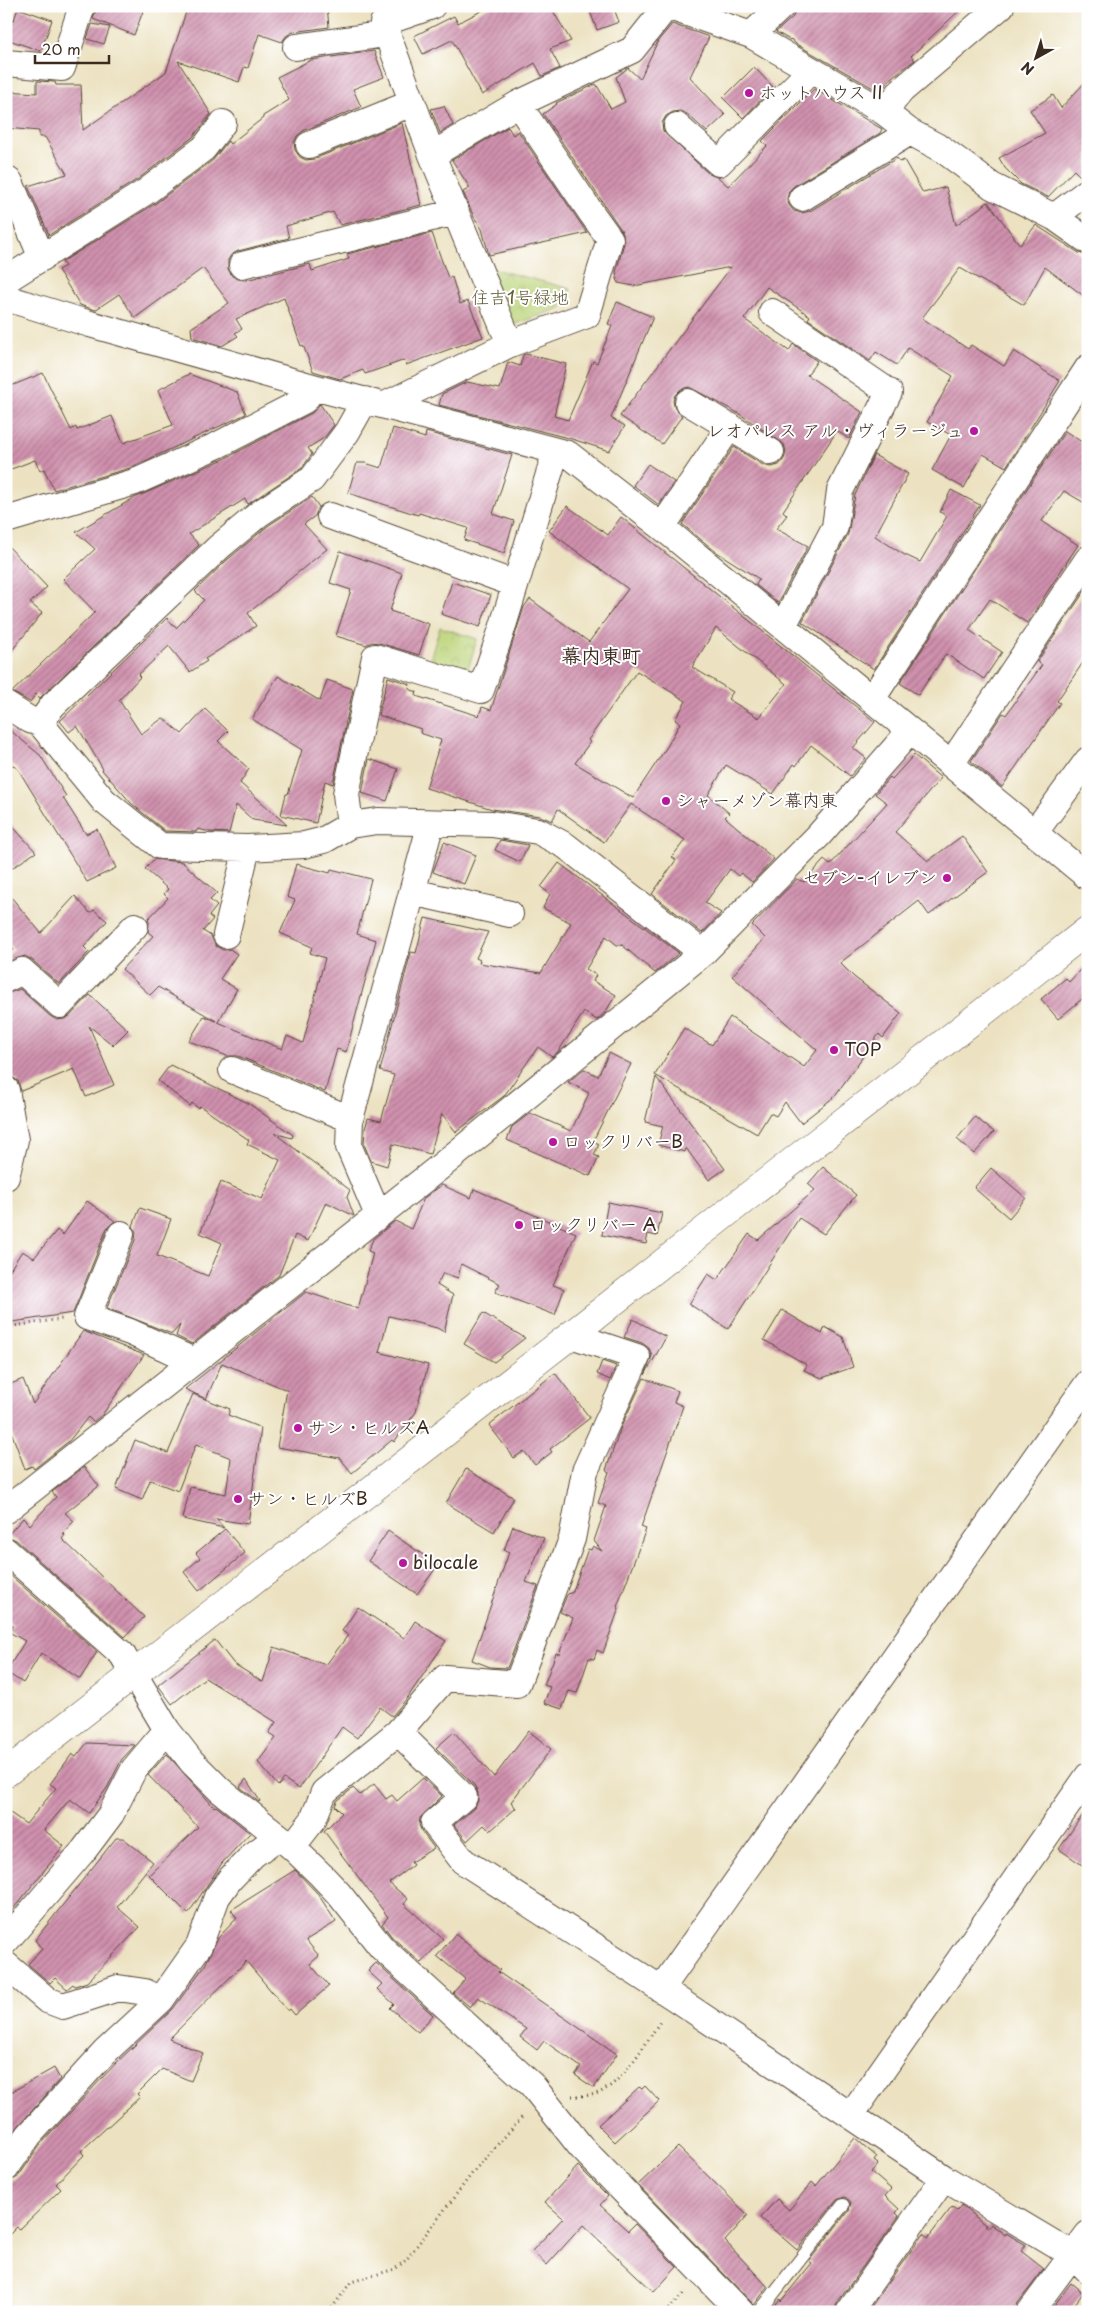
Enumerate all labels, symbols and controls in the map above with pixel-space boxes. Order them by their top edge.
scale bar [35,32,109,64]
north arrow [1012,32,1062,82]
text: 20 m [42,37,81,60]
text: N [1017,57,1038,80]
place label: ホットハウス II [759,78,883,105]
marker: ホットハウス II [743,87,755,99]
park label: 住吉1号緑地 [471,283,569,310]
place label: レオパレス アル・ヴィラージュ [707,416,964,443]
marker: レオパレス アル・ヴィラージュ [968,425,980,437]
district label: 幕内東町 [561,640,641,670]
place label: シャーメゾン幕内東 [676,786,838,813]
marker: シャーメゾン幕内東 [660,795,672,807]
place label: セブン-イレブン [802,863,937,890]
marker: セブン-イレブン [941,872,953,884]
place label: TOP [844,1035,881,1062]
marker: TOP [828,1044,840,1056]
place label: ロックリバーB [563,1127,683,1154]
marker: ロックリバーB [547,1136,559,1148]
place label: ロックリバー A [529,1210,657,1237]
marker: ロックリバー A [513,1219,525,1231]
place label: サン・ヒルズA [308,1413,430,1440]
marker: サン・ヒルズA [292,1422,304,1434]
place label: サン・ヒルズB [248,1484,368,1511]
marker: サン・ヒルズB [232,1493,244,1505]
place label: bilocale [413,1548,479,1575]
marker: bilocale [397,1557,409,1569]

